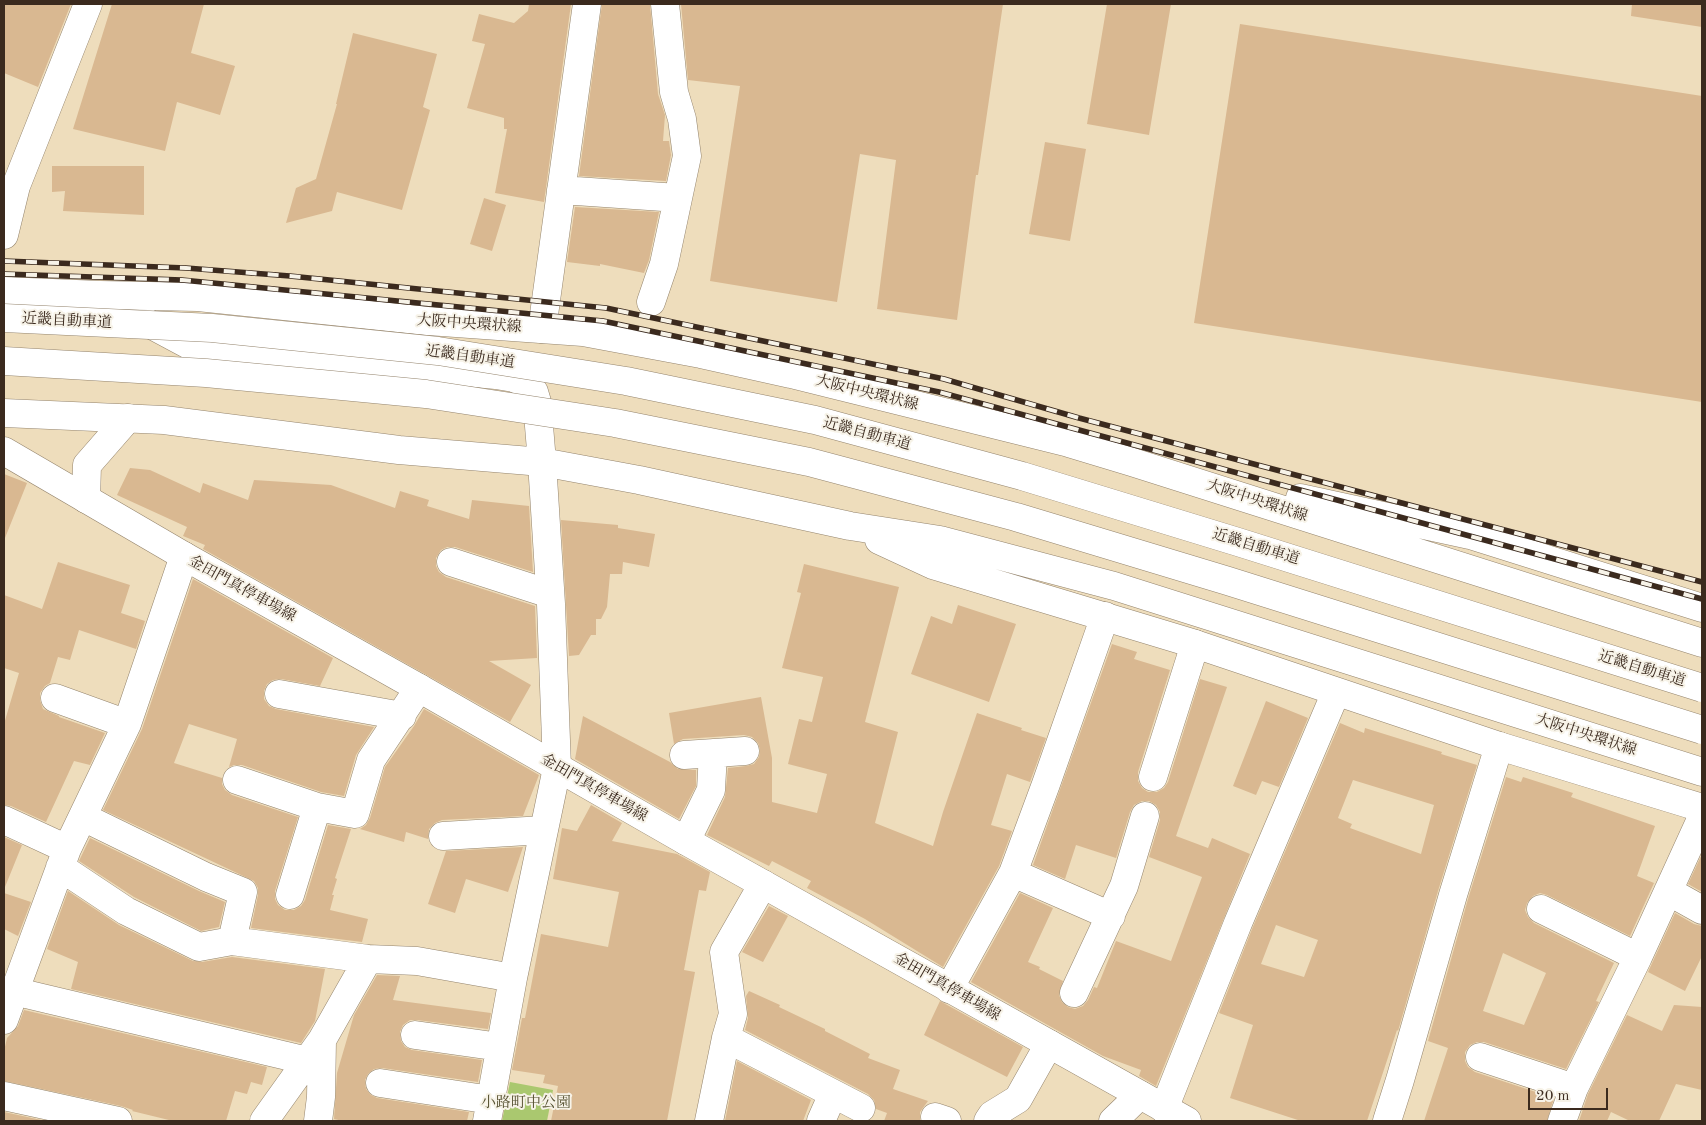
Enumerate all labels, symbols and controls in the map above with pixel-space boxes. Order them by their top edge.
street label: 近畿自動車道 [22,310,112,332]
street label: 大阪中央環状線 [416,311,522,337]
street label: 近畿自動車道 [424,342,516,372]
street label: 大阪中央環状線 [814,372,920,414]
street label: 近畿自動車道 [821,414,913,454]
street label: 大阪中央環状線 [1204,476,1310,526]
street label: 近畿自動車道 [1210,525,1302,569]
street label: 金田門真停車場線 [185,552,299,626]
street label: 近畿自動車道 [1596,647,1688,691]
street label: 大阪中央環状線 [1533,710,1639,760]
street label: 金田門真停車場線 [538,750,650,826]
street label: 金田門真停車場線 [891,949,1003,1025]
scale bar [1531,1078,1611,1110]
text: 20 m [1536,1089,1570,1104]
park label: 小路町中公園 [481,1094,571,1112]

